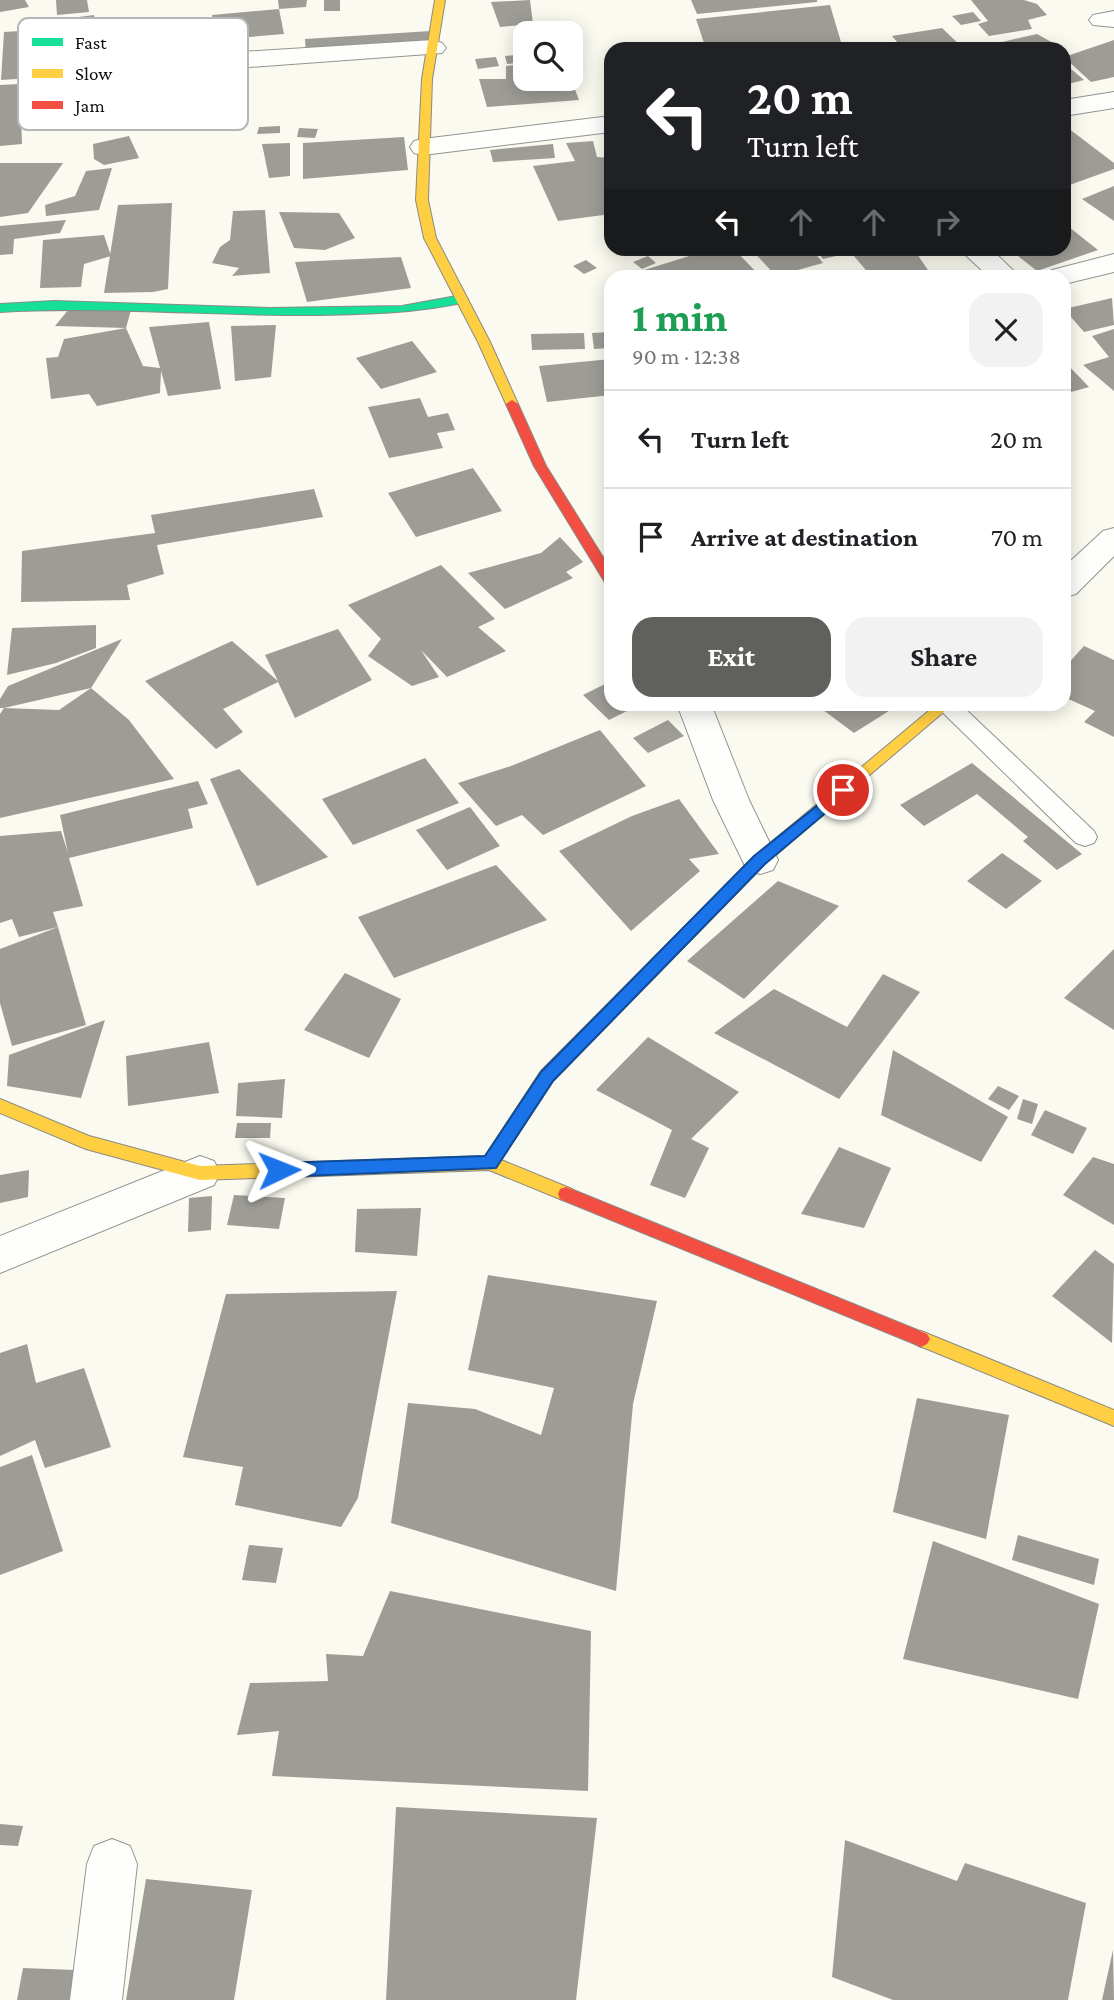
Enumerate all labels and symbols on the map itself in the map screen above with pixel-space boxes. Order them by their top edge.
legend [18,18,248,130]
text: Fast [75,32,107,53]
text: Slow [75,63,112,84]
text: Jam [73,95,105,116]
pin [813,760,873,820]
position arrow [242,1133,316,1207]

